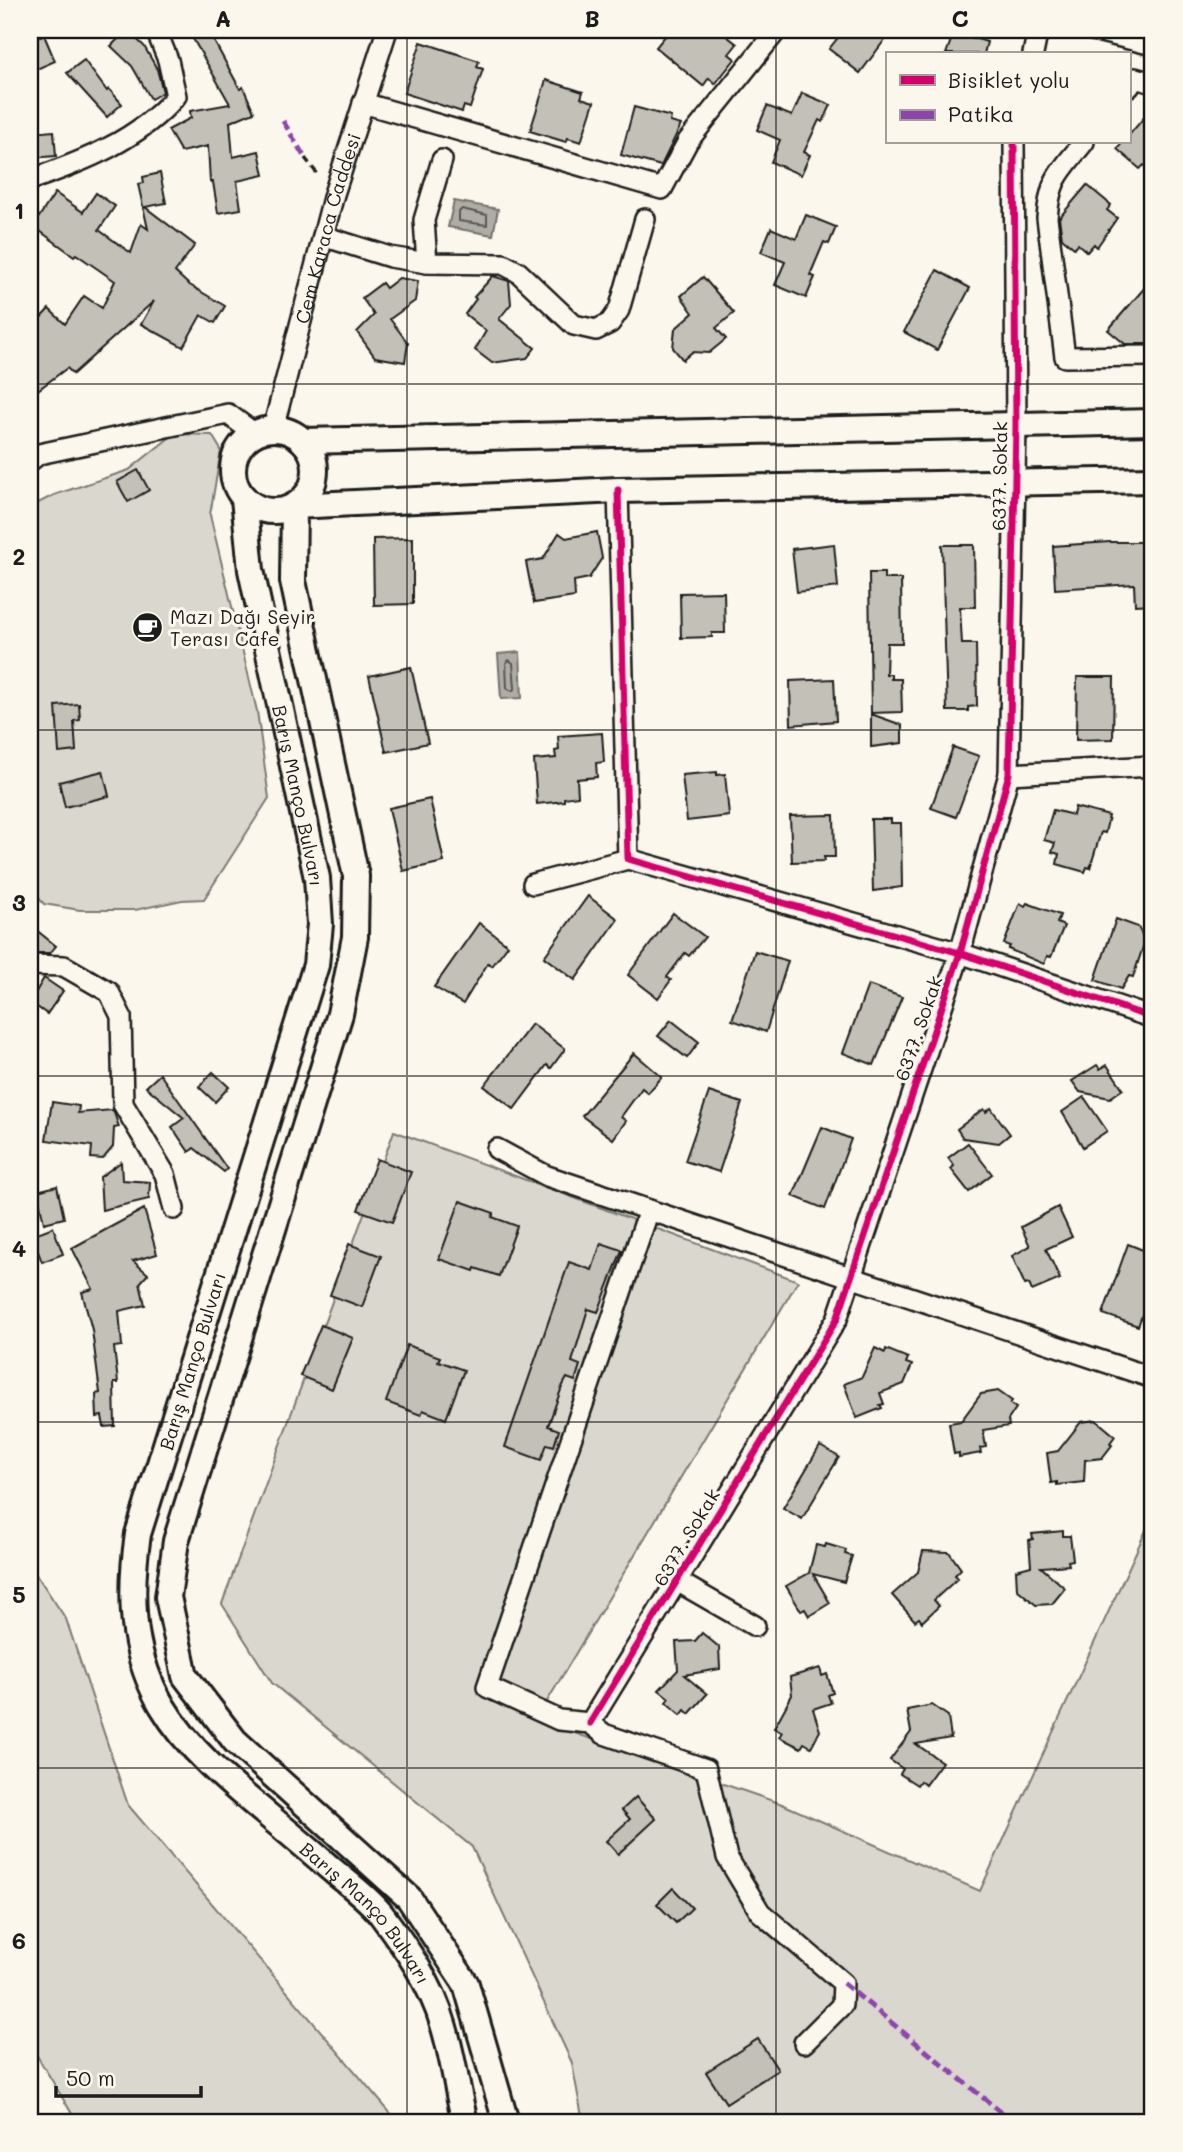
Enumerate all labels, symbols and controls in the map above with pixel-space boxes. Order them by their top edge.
text: A [215,3,231,33]
text: B [584,3,600,33]
text: C [951,3,969,33]
legend [886,52,1130,144]
text: Bisiklet yolu [948,66,1070,93]
text: Patika [948,100,1014,127]
street label: Cem Karaca Caddesi [288,130,365,326]
text: 1 [14,195,24,225]
street label: 6377. Sokak [986,421,1012,531]
text: 2 [13,541,25,571]
place label: Mazı Dağı Seyir Terası Cafe [170,604,315,651]
cafe icon: Mazı Dağı Seyir Terası Cafe [130,610,164,644]
street label: Barış Manço Bulvarı [268,702,330,887]
text: 3 [12,887,26,917]
street label: 6377. Sokak [888,972,948,1084]
text: 4 [12,1233,26,1263]
street label: Barış Manço Bulvarı [153,1269,231,1453]
street label: 6377. Sokak [647,1484,725,1590]
text: 5 [12,1579,26,1609]
street label: Barış Manço Bulvarı [295,1836,437,1988]
text: 6 [12,1925,26,1955]
scale bar [56,2054,201,2098]
text: 50 m [66,2064,115,2091]

